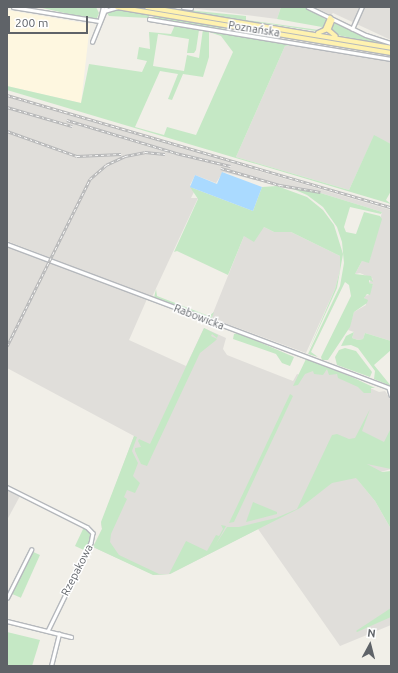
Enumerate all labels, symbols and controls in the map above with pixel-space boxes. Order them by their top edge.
scale bar [10,8,90,34]
text: 200 m [15,16,48,29]
street label: Poznańska [227,18,281,40]
street label: Rabowicka [172,301,226,333]
street label: Rzepakowa [58,542,96,598]
north arrow [350,625,390,665]
text: N [367,627,376,640]

